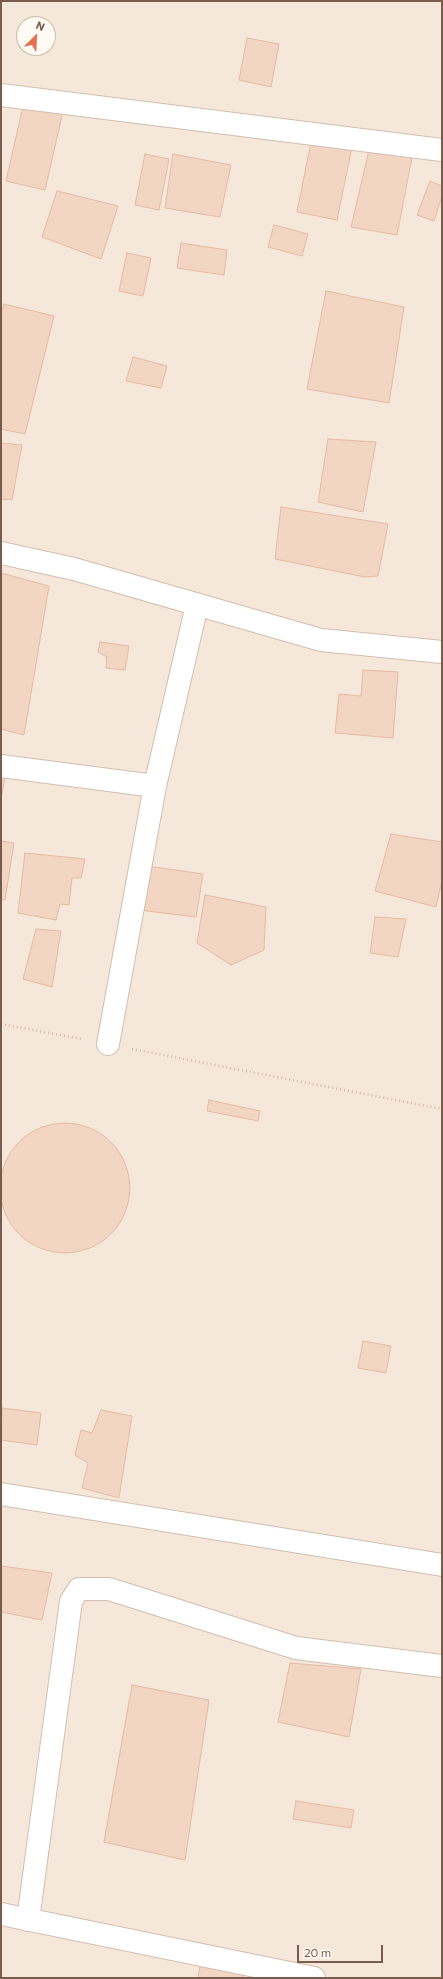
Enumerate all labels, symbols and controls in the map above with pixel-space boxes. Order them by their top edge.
north arrow [16,16,56,56]
text: N [34,18,47,33]
scale bar [299,1937,385,1963]
text: 20 m [304,1945,331,1959]

